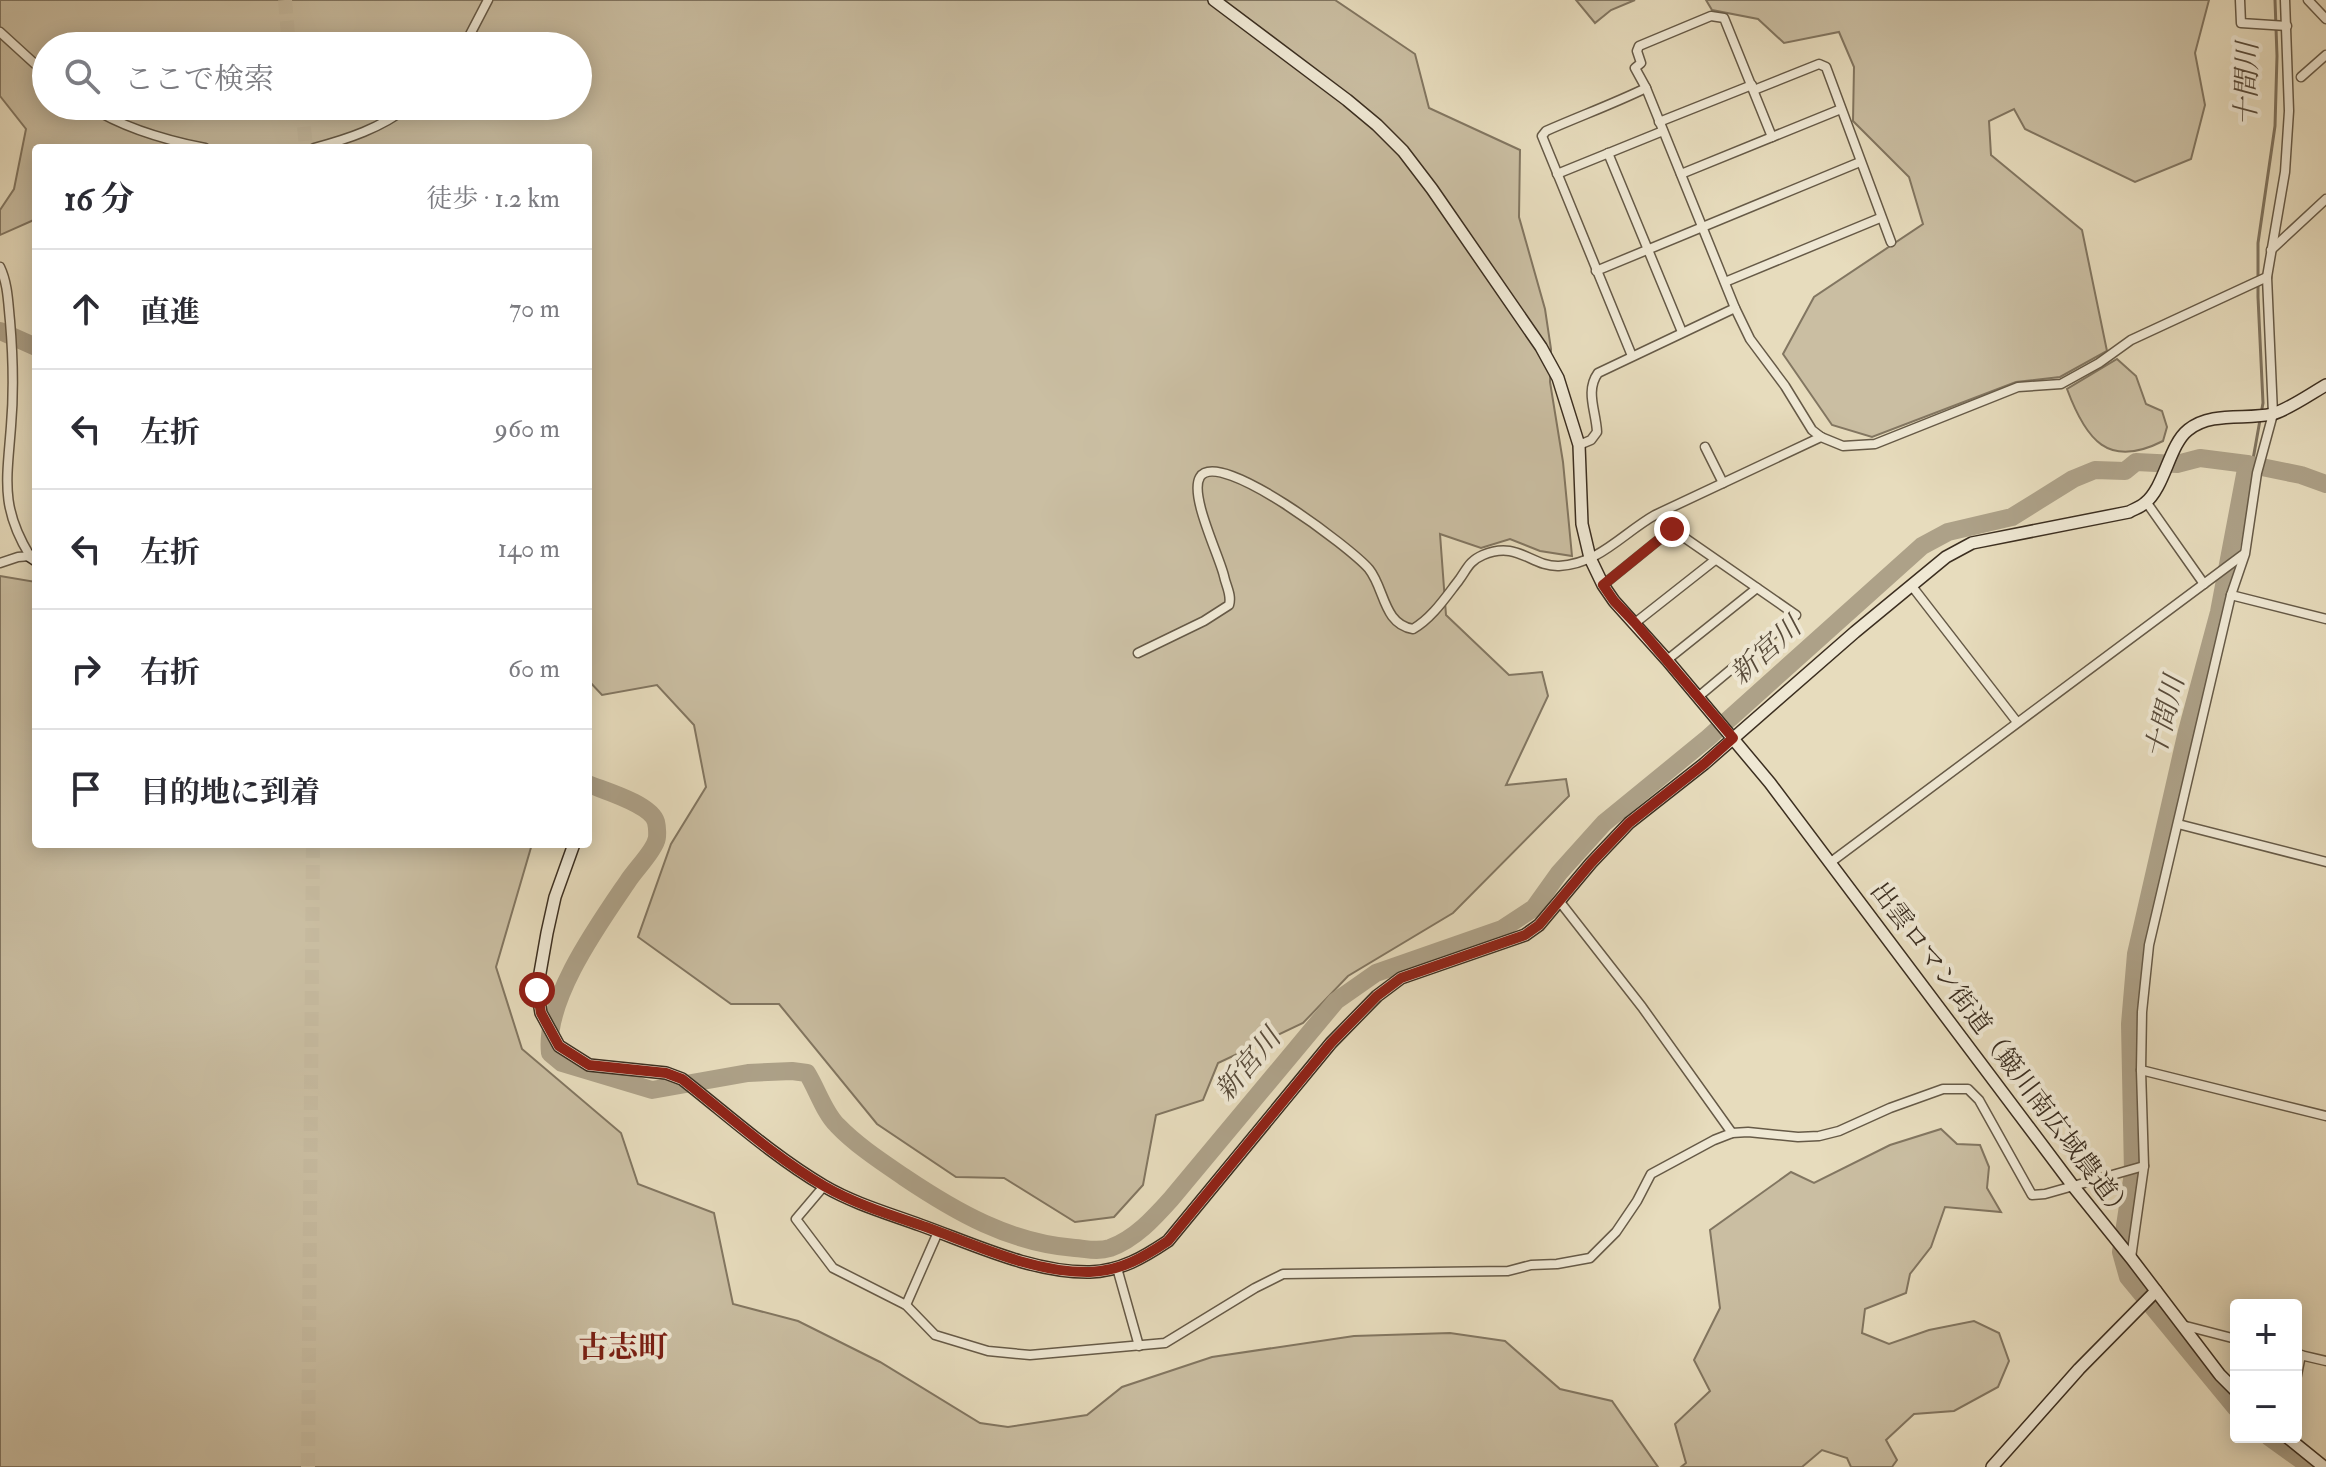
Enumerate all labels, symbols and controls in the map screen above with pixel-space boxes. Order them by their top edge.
search box [32,32,592,120]
water label: 十間川 [2229,39,2266,126]
icon: search [60,54,104,98]
text: ここで検索 [124,61,274,98]
text: 16 分 [64,178,134,221]
text: 徒歩 · 1.2 km [426,183,560,215]
icon: ahead [64,287,108,331]
text: 70 m [509,293,560,325]
text: 直進 [140,294,200,331]
icon: left [64,407,108,451]
text: 960 m [495,413,560,445]
text: 左折 [140,414,200,451]
route end [1654,511,1690,547]
icon: left [64,527,108,571]
text: 140 m [498,533,560,565]
text: 左折 [140,534,200,571]
water label: 新宮川 [1723,608,1811,692]
icon: right [64,647,108,691]
text: 60 m [508,653,560,685]
text: 右折 [140,654,200,691]
water label: 十間川 [2138,669,2193,762]
icon: arrive [64,767,108,811]
text: 目的地に到着 [140,774,320,811]
street label: 出雲ロマン街道（簸川南広域農道） [1863,876,2139,1227]
route start [519,972,555,1008]
water label: 新宮川 [1208,1019,1290,1108]
map controls [2230,1299,2302,1443]
button: + [2230,1299,2302,1371]
district label: 古志町 [578,1329,668,1366]
button: − [2230,1371,2302,1443]

